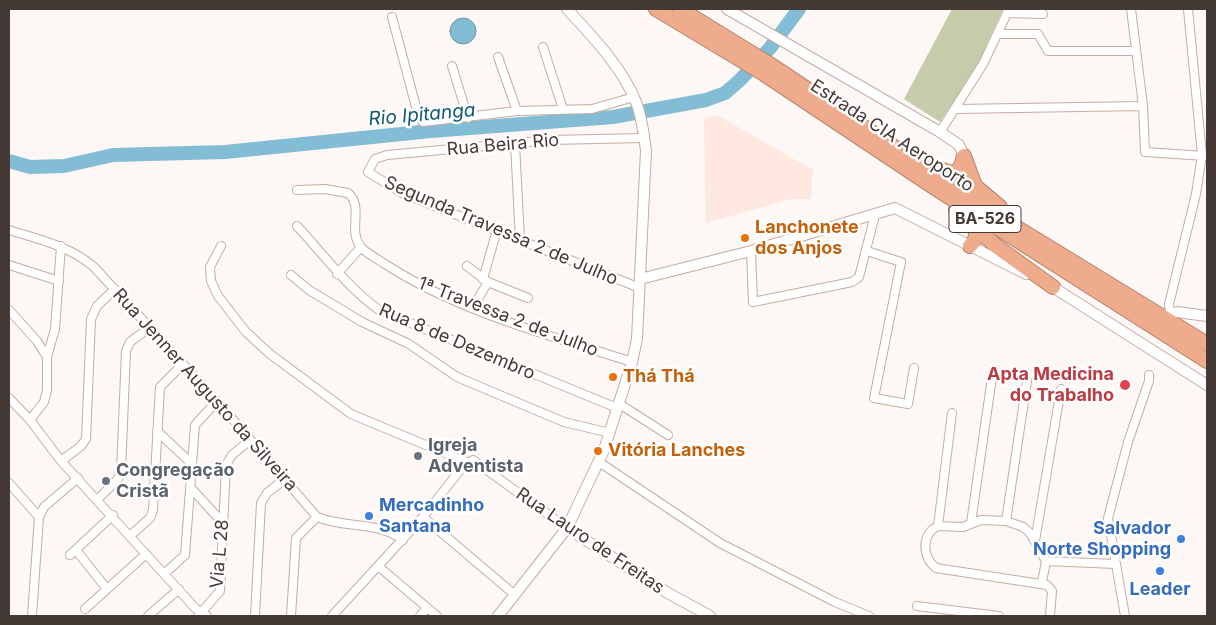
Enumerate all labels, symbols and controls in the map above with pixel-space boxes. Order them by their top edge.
street label: Estrada CIA Aeroporto [806,75,978,197]
water label: Rio Ipitanga [368,99,476,131]
street label: Rua Beira Rio [446,129,560,161]
street label: Segunda Travessa 2 de Julho [381,172,621,290]
road number: BA-526 [949,205,1021,232]
place label: Lanchonete dos Anjos [755,217,859,260]
marker: Lanchonete dos Anjos [739,232,751,244]
street label: 1ª Travessa 2 de Julho [415,273,601,361]
street label: Rua Jenner Augusto da Silveira [108,284,302,496]
street label: Rua 8 de Dezembro [376,299,538,385]
place label: Apta Medicina do Trabalho [987,364,1114,406]
place label: Thá Thá [623,366,695,388]
marker: Thá Thá [607,371,619,383]
marker: Apta Medicina do Trabalho [1118,378,1132,392]
place label: Igreja Adventista [428,435,524,478]
place label: Vitória Lanches [608,440,745,462]
marker: Vitória Lanches [592,445,604,457]
marker: Igreja Adventista [412,450,424,462]
place label: Congregação Cristã [116,460,235,502]
marker: Congregação Cristã [100,475,112,487]
street label: Rua Lauro de Freitas [512,483,668,599]
place label: Mercadinho Santana [379,495,484,538]
marker: Mercadinho Santana [363,510,375,522]
place label: Salvador Norte Shopping [1033,518,1171,560]
street label: Via L 28 [206,519,234,589]
marker: Salvador Norte Shopping [1175,533,1187,545]
marker: Leader [1154,565,1166,577]
place label: Leader [1130,579,1190,601]

